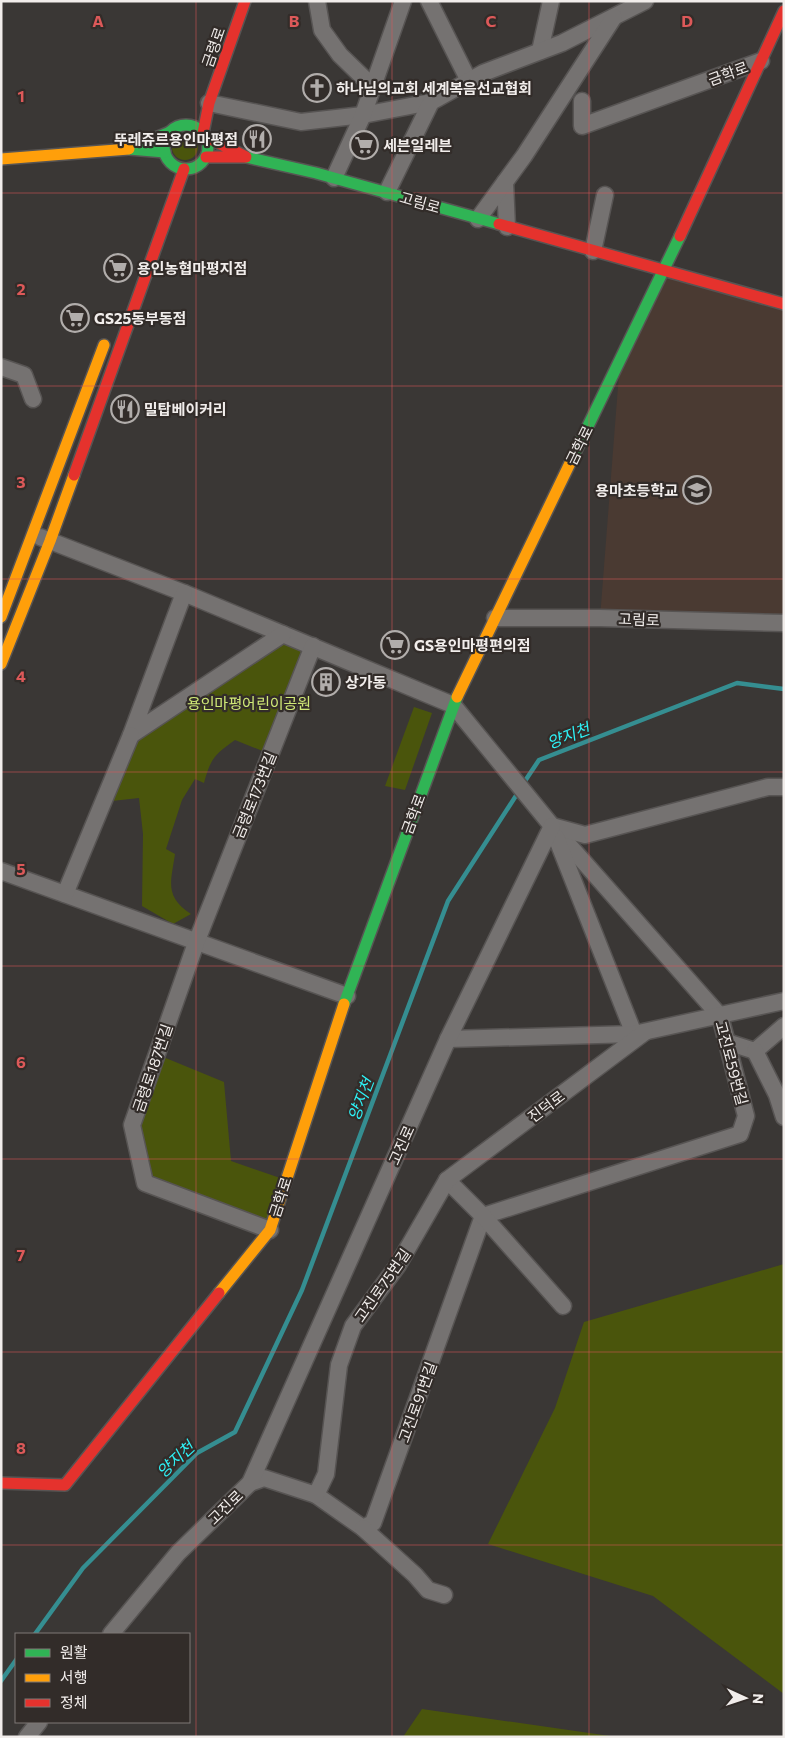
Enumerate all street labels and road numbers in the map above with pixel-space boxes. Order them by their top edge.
street label: 금령로 [198,24,228,70]
street label: 금학로 [705,57,751,89]
street label: 고림로 [398,188,442,216]
street label: 금학로 [562,422,596,468]
street label: 고림로 [618,609,660,629]
street label: 금령로173번길 [228,749,280,841]
street label: 금학로 [397,791,429,837]
street label: 고진로59번길 [712,1019,752,1107]
street label: 금령로187번길 [128,1021,176,1115]
street label: 진덕로 [524,1086,568,1126]
street label: 고진로 [384,1122,418,1168]
street label: 금학로 [265,1175,295,1219]
street label: 고진로75번길 [350,1245,414,1325]
street label: 고진로91번길 [394,1359,440,1445]
street label: 고진로 [204,1486,246,1528]

